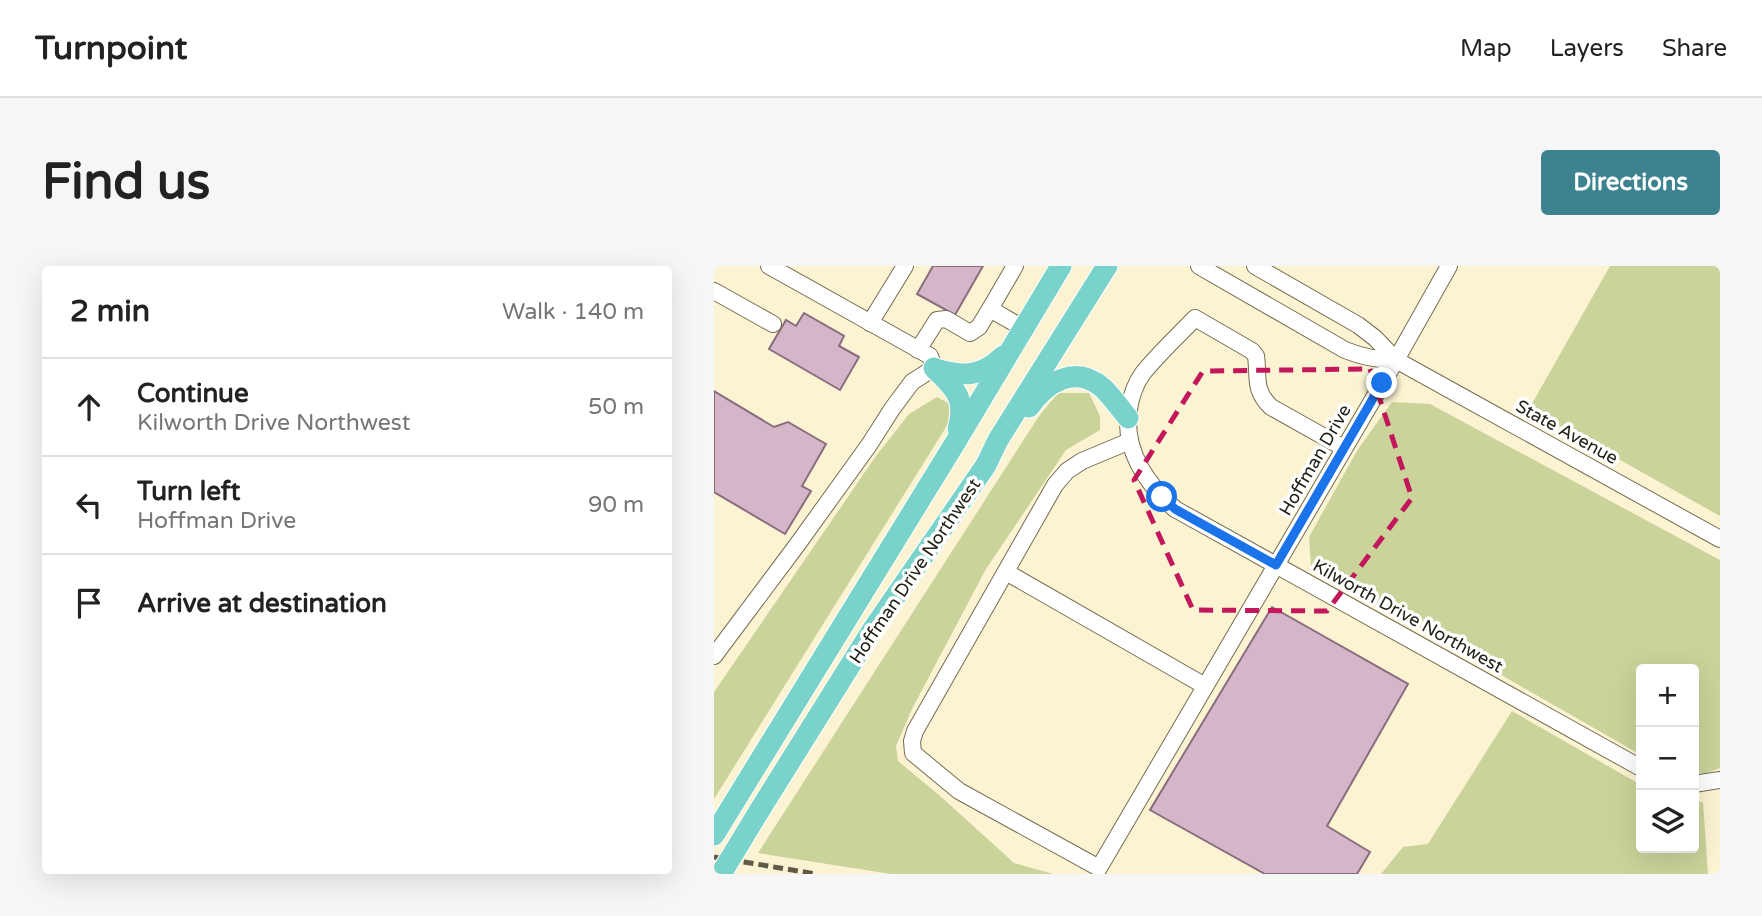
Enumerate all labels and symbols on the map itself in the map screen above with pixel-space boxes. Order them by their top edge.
route end [1366,367,1397,398]
street label: State Avenue [1512,395,1622,469]
street label: Hoffman Drive [1274,400,1356,520]
street label: Hoffman Drive Northwest [845,474,985,668]
route start [1146,481,1177,512]
street label: Kilworth Drive Northwest [1309,555,1507,678]

